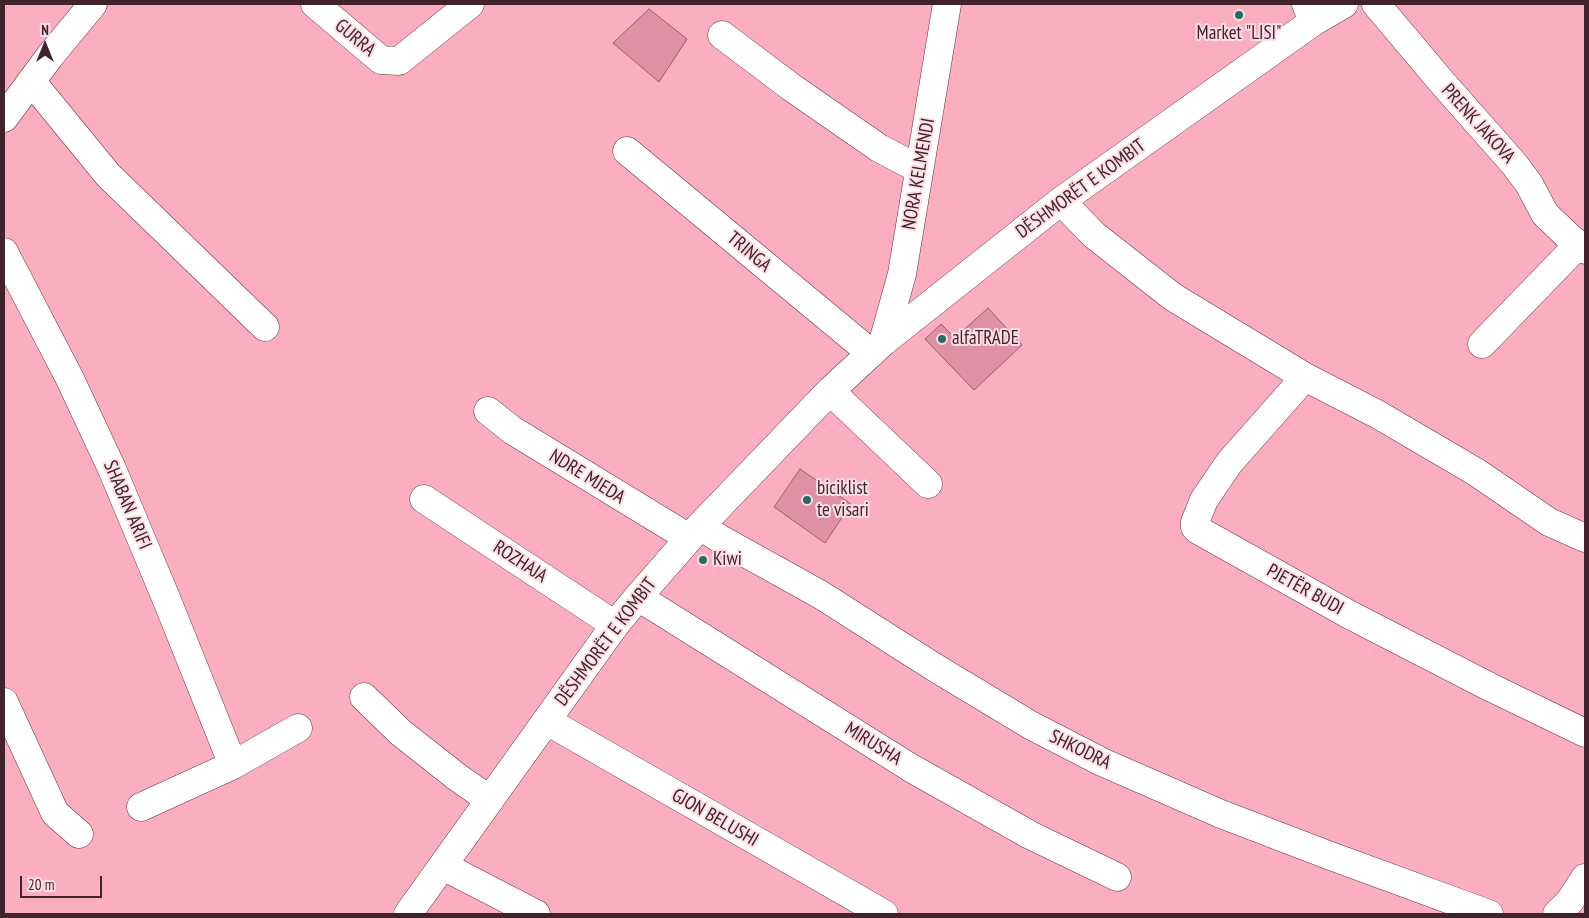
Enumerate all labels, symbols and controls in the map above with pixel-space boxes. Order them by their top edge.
marker: Market "LISI" [1233,9,1245,21]
street label: GURRA [330,14,380,62]
north arrow [20,20,70,70]
text: N [41,21,49,39]
place label: Market "LISI" [1197,23,1281,45]
street label: PRENK JAKOVA [1436,80,1520,168]
street label: NORA KELMENDI [898,117,940,231]
street label: DËSHMORËT E KOMBIT [1012,134,1150,244]
street label: TRINGA [722,227,776,277]
place label: alfaTRADE [952,328,1019,350]
marker: alfaTRADE [936,333,948,345]
street label: NDRE MJEDA [545,445,629,509]
street label: SHABAN ARIFI [98,457,156,553]
place label: biciklist te visari [817,478,869,522]
marker: biciklist te visari [801,494,813,506]
street label: ROZHAJA [489,536,551,588]
place label: Kiwi [713,549,742,571]
marker: Kiwi [697,554,709,566]
street label: PJETËR BUDI [1263,560,1347,620]
street label: DËSHMORËT E KOMBIT [550,574,662,710]
street label: MIRUSHA [840,718,906,770]
street label: SHKODRA [1046,725,1114,775]
street label: GJON BELUSHI [668,784,762,852]
scale bar [22,866,105,898]
text: 20 m [28,875,54,894]

